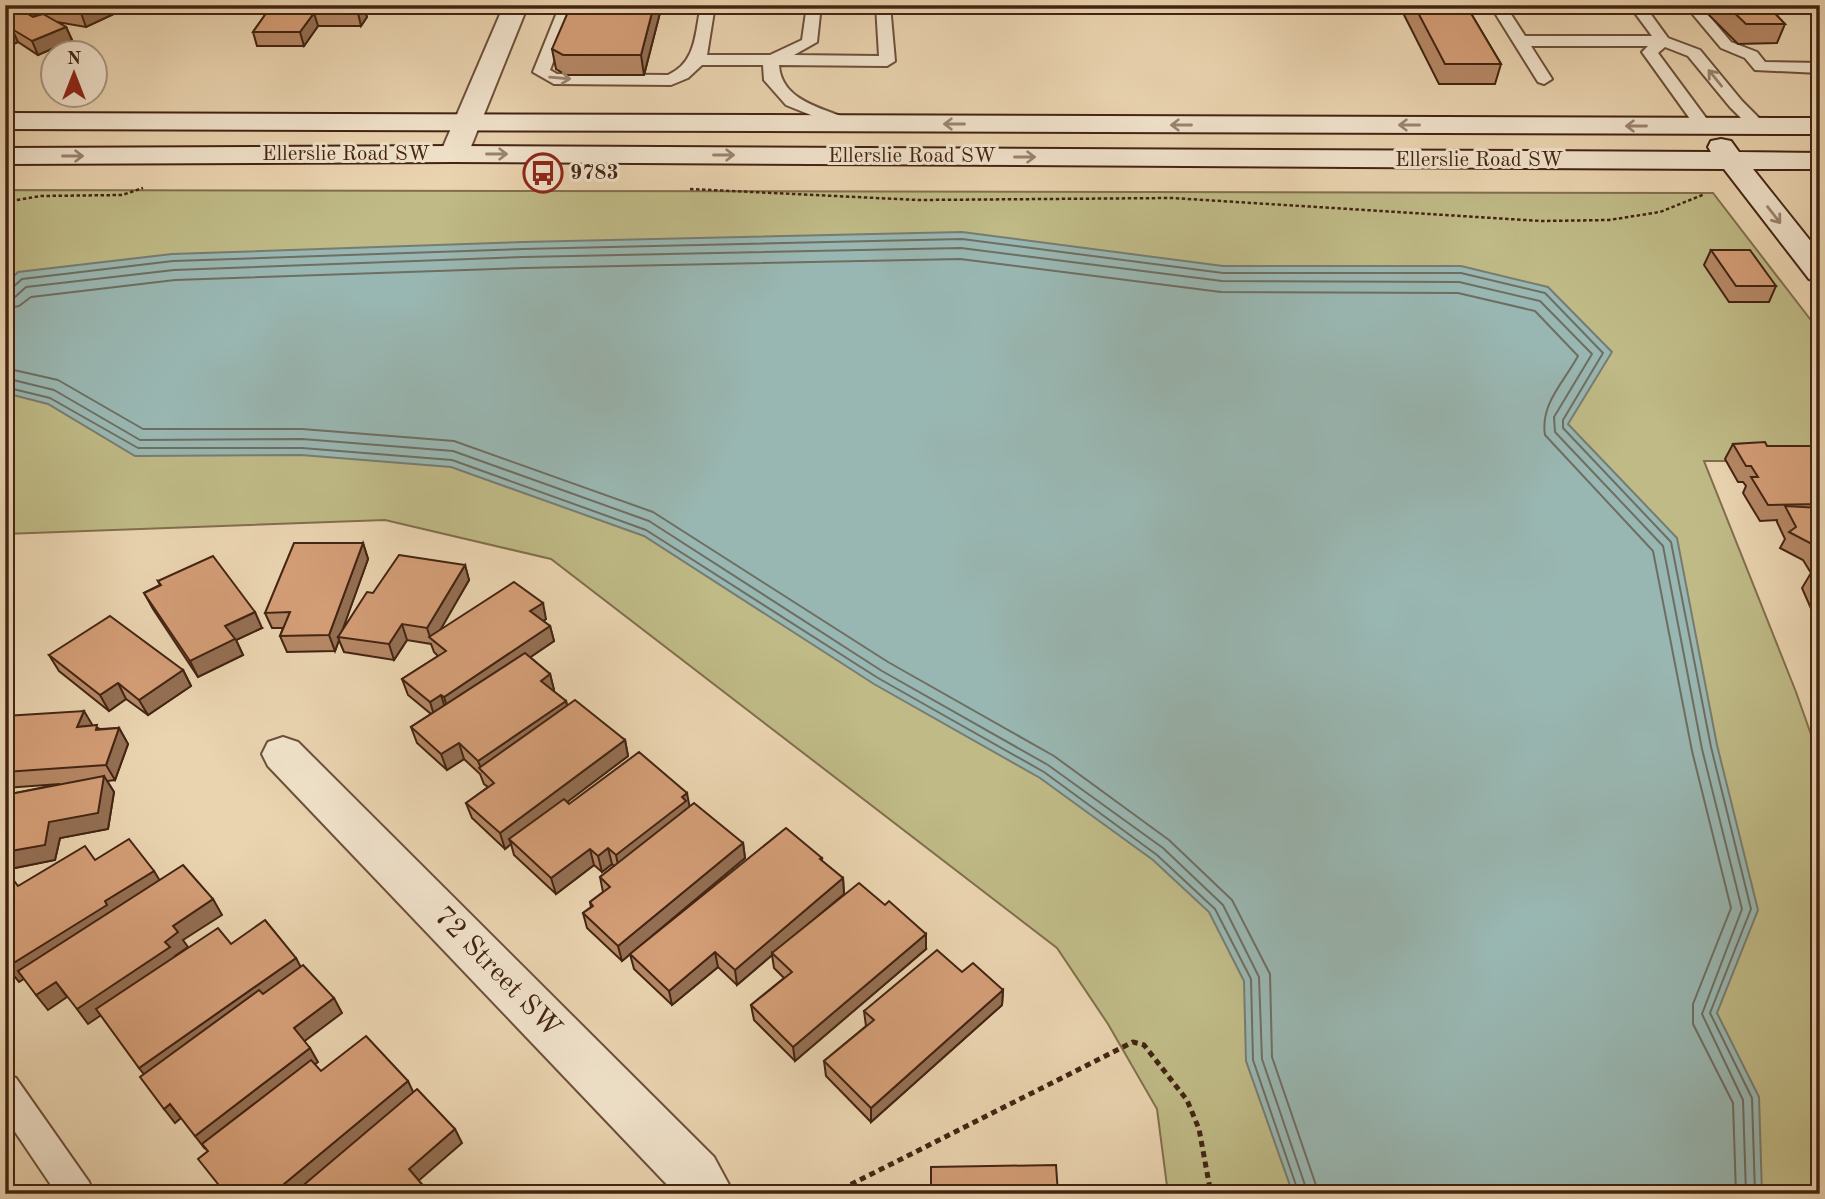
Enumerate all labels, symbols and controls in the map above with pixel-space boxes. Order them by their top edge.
north arrow [38,38,108,108]
text: N [67,50,82,69]
one-way arrow [1707,70,1722,88]
one-way arrow [548,72,571,85]
one-way arrow [942,117,965,131]
one-way arrow [1170,118,1193,132]
one-way arrow [1397,118,1420,132]
one-way arrow [1625,119,1648,133]
street label: Ellerslie Road SW [262,144,430,165]
street label: Ellerslie Road SW [828,146,996,167]
one-way arrow [485,147,508,161]
one-way arrow [713,148,736,162]
one-way arrow [62,149,85,163]
one-way arrow [1014,150,1037,164]
street label: Ellerslie Road SW [1395,150,1563,171]
bus stop icon: 9783 [522,152,564,194]
place label: 9783 [570,163,619,184]
one-way arrow [1766,205,1781,224]
street label: 72 Street SW [428,902,566,1044]

